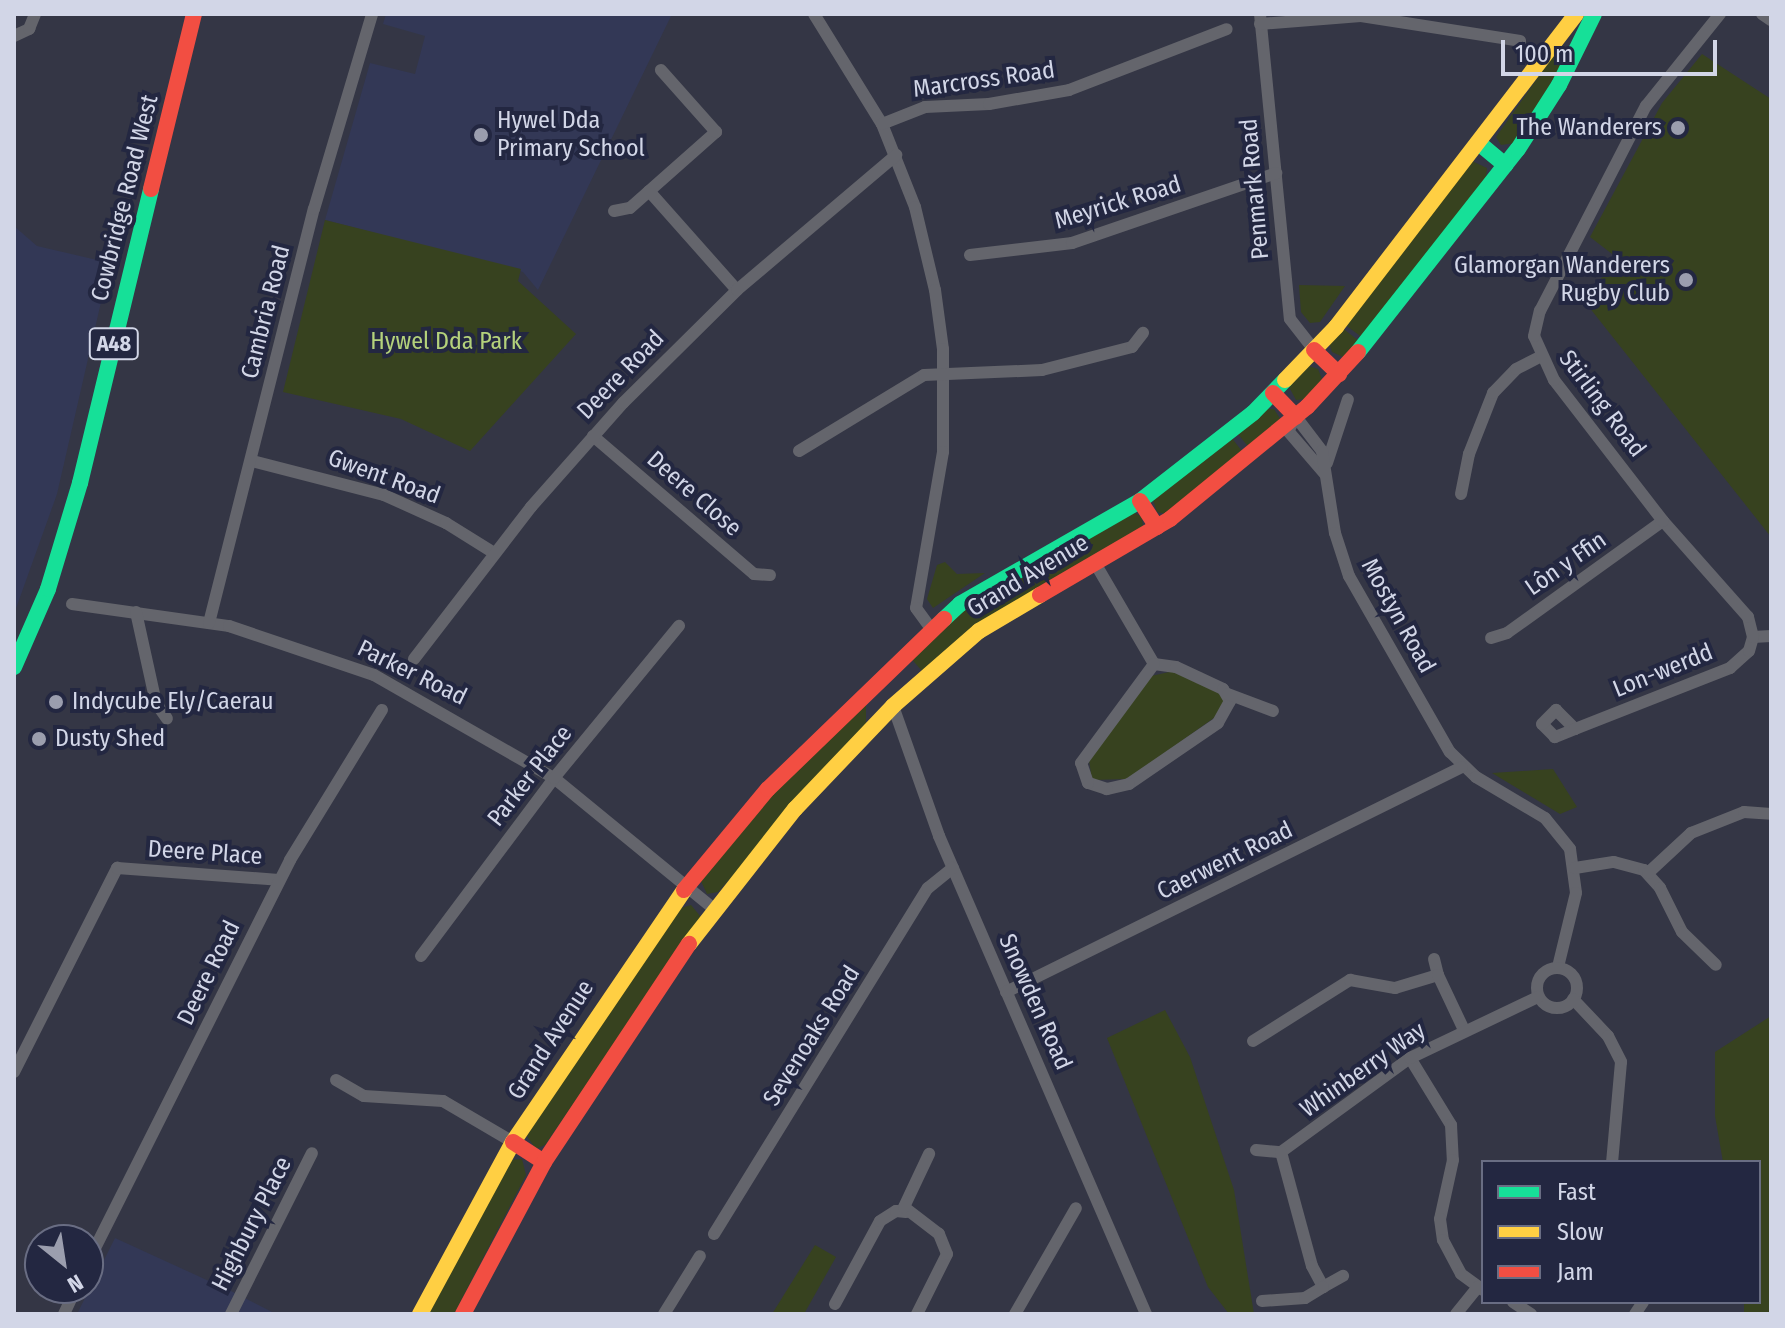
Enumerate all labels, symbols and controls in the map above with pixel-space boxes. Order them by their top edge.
scale bar [1505,24,1721,74]
text: 100 m [1515,40,1573,68]
street label: Marcross Road [911,56,1057,104]
street label: Cowbridge Road West [85,92,165,304]
place label: Hywel Dda Primary School [497,107,645,163]
place label: The Wanderers [1517,114,1662,142]
street label: Penmark Road [1234,117,1276,261]
marker: The Wanderers [1669,119,1687,137]
marker: Hywel Dda Primary School [472,126,490,144]
street label: Meyrick Road [1051,170,1185,236]
street label: Cambria Road [236,242,296,382]
place label: Glamorgan Wanderers Rugby Club [1454,252,1670,308]
marker: Glamorgan Wanderers Rugby Club [1677,271,1695,289]
street label: Deere Road [572,324,670,426]
road number: A48 [88,326,140,362]
park label: Hywel Dda Park [370,328,522,356]
street label: Stirling Road [1553,345,1651,463]
street label: Gwent Road [324,443,444,511]
street label: Deere Close [641,445,747,543]
street label: Lôn y Ffin [1520,526,1612,602]
street label: Grand Avenue [962,529,1094,623]
street label: Mostyn Road [1355,554,1441,678]
street label: Parker Road [353,634,471,712]
street label: Lon-werdd [1609,638,1717,704]
place label: Indycube Ely/Caerau [72,688,273,716]
marker: Indycube Ely/Caerau [47,693,65,711]
street label: Parker Place [482,720,578,832]
place label: Dusty Shed [55,725,165,753]
marker: Dusty Shed [30,730,48,748]
street label: Caerwent Road [1152,816,1298,906]
street label: Deere Place [147,835,263,871]
street label: Deere Road [171,916,247,1030]
street label: Snowden Road [992,930,1078,1074]
street label: Sevenoaks Road [757,961,867,1111]
street label: Grand Avenue [502,975,600,1105]
street label: Whinberry Way [1295,1016,1431,1124]
street label: Highbury Place [206,1152,298,1296]
legend [1481,1160,1761,1304]
text: Fast [1557,1178,1596,1206]
text: Slow [1557,1218,1603,1246]
north arrow [24,1224,104,1304]
text: Jam [1557,1258,1594,1286]
text: N [63,1268,88,1298]

